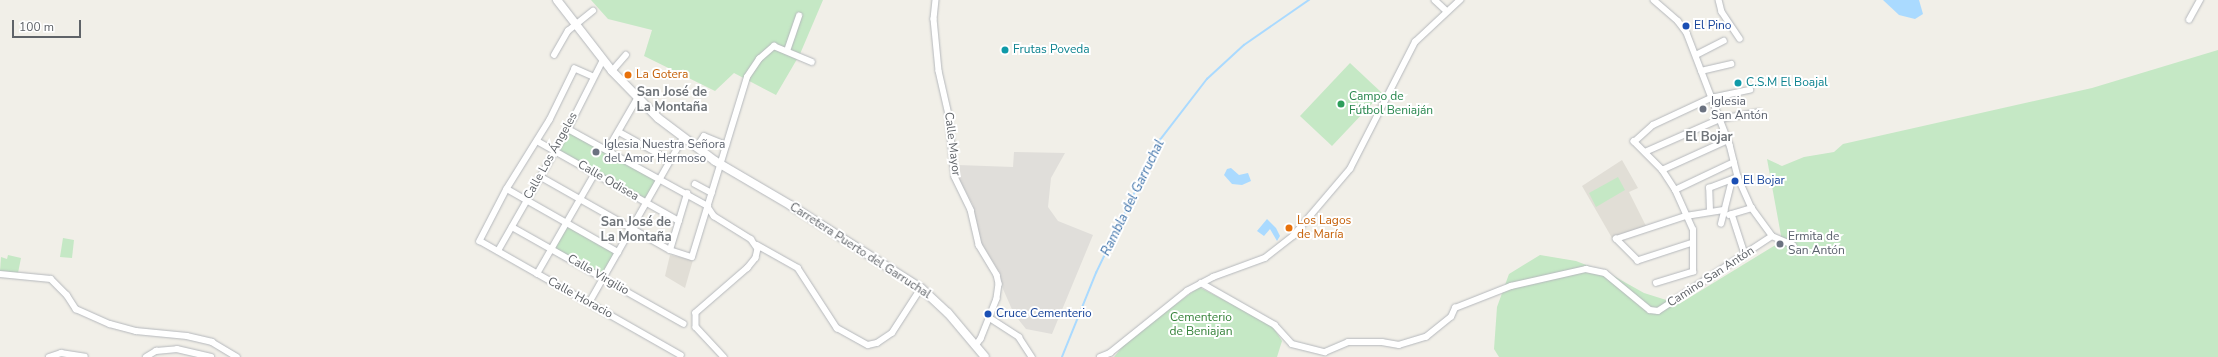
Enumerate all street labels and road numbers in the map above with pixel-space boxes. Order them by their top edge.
street label: Calle Los Ángeles [521,110,581,202]
street label: Calle Mayor [941,111,963,177]
street label: Calle Odisea [575,158,641,204]
street label: Carretera Puerto del Garruchal [787,200,933,302]
street label: Camino San Antón [1665,244,1757,310]
street label: Calle Virgilio [565,252,631,298]
street label: Calle Horacio [545,274,615,322]

